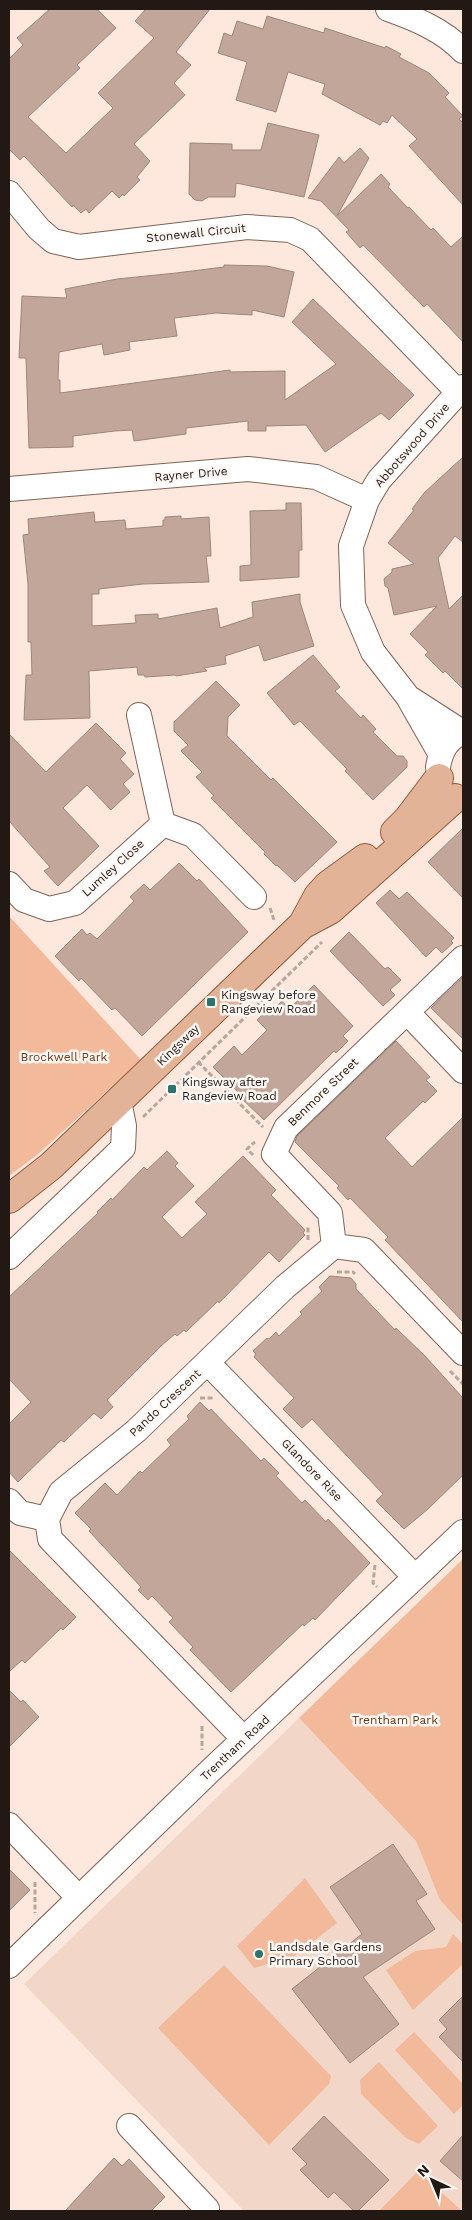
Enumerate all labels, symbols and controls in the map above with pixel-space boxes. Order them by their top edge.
street label: Stonewall Circuit [145,221,247,245]
street label: Abbotswood Drive [372,400,452,490]
street label: Rayner Drive [154,464,228,484]
street label: Lumley Close [79,836,147,899]
place label: Kingsway before Rangeview Road [221,988,316,1016]
marker: Kingsway before Rangeview Road [205,996,217,1008]
street label: Kingsway [154,1021,203,1069]
park label: Brockwell Park [21,1050,108,1064]
street label: Benmore Street [285,1055,361,1129]
place label: Kingsway after Rangeview Road [182,1075,277,1103]
marker: Kingsway after Rangeview Road [166,1083,178,1095]
street label: Pando Crescent [126,1366,204,1440]
street label: Glandore Rise [279,1436,345,1504]
street label: Trentham Road [198,1712,272,1784]
park label: Trentham Park [352,1713,438,1727]
place label: Landsdale Gardens Primary School [269,1940,382,1968]
marker: Landsdale Gardens Primary School [253,1948,265,1960]
north arrow [407,2155,457,2205]
text: N [414,2161,432,2180]

